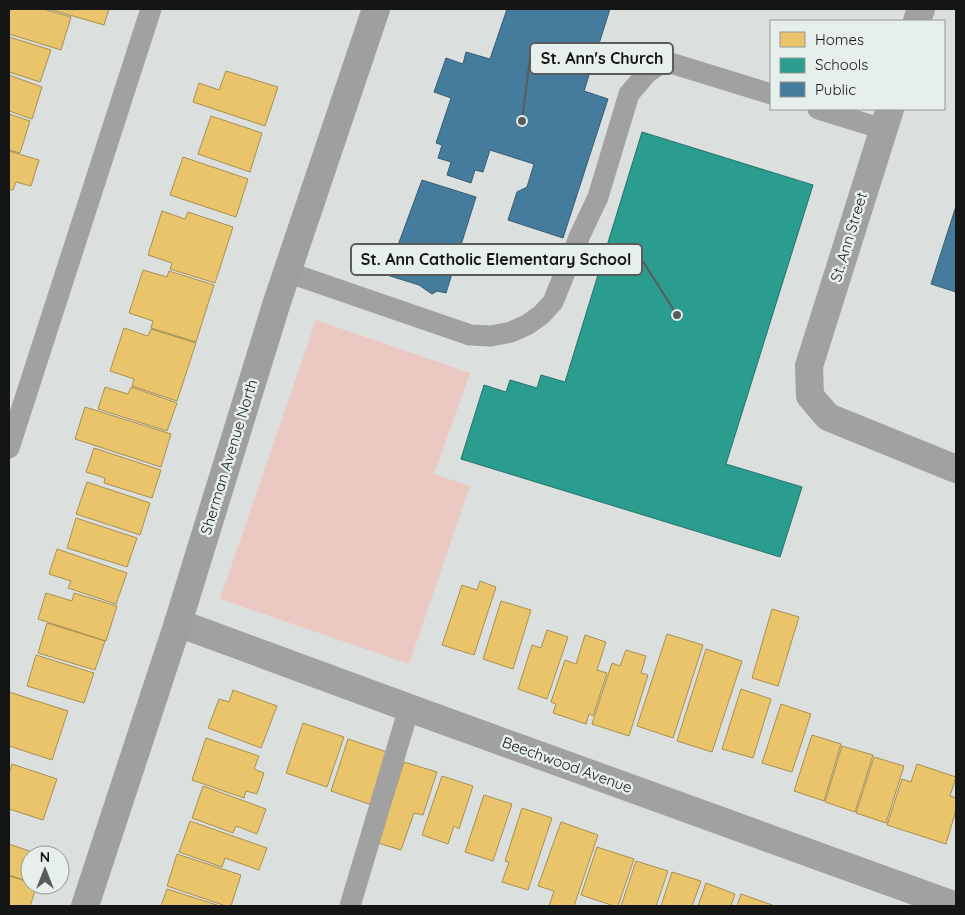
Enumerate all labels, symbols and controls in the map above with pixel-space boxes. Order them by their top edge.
legend [770,20,945,110]
text: Homes [815,30,864,49]
callout: St. Ann's Church [530,43,673,74]
text: St. Ann's Church [541,48,663,68]
text: Schools [815,55,868,74]
text: Public [815,80,856,99]
street label: St. Ann Street [826,190,871,284]
callout: St. Ann Catholic Elementary School [351,244,642,275]
text: St. Ann Catholic Elementary School [361,249,631,269]
street label: Sherman Avenue North [196,377,261,537]
street label: Beechwood Avenue [500,732,635,797]
north arrow [20,845,70,895]
text: N [40,848,50,866]

